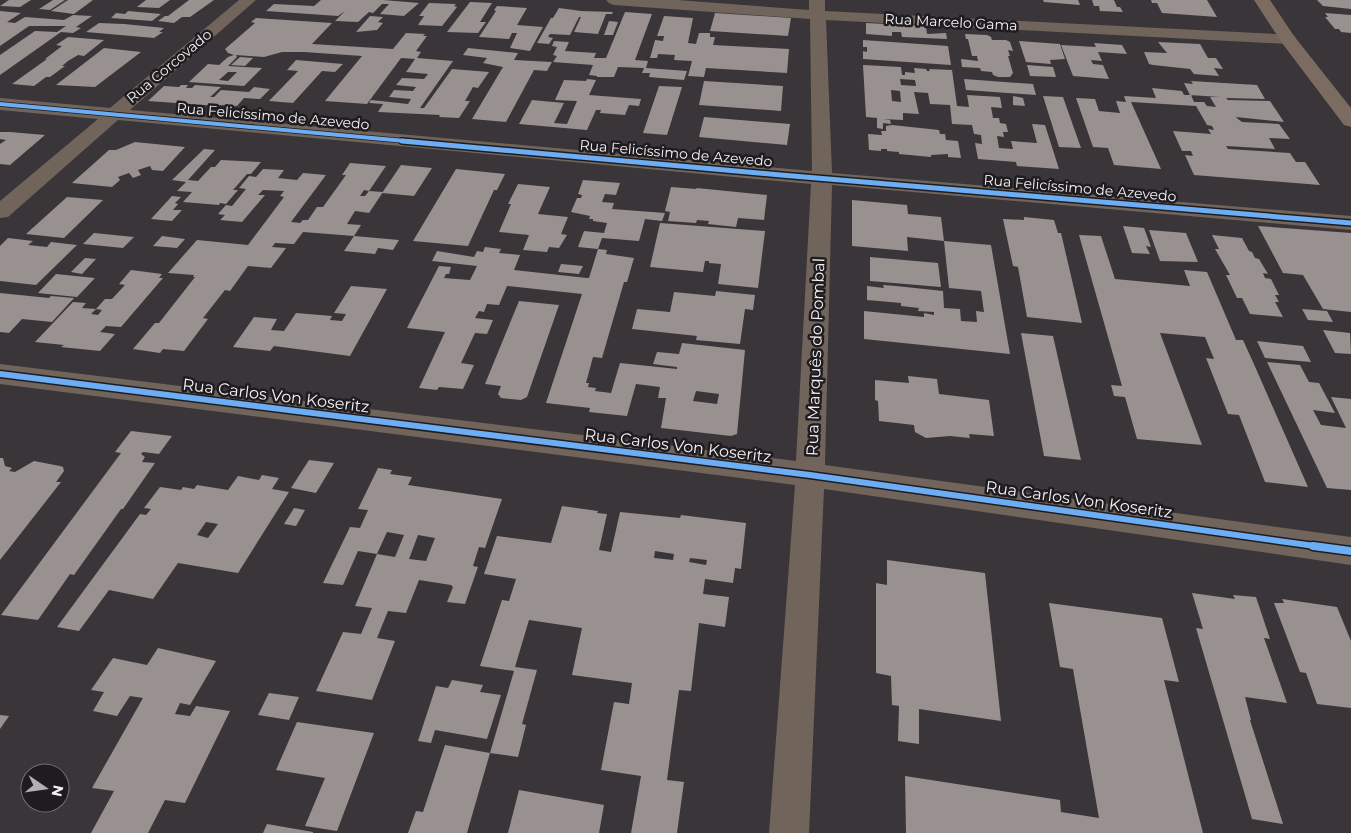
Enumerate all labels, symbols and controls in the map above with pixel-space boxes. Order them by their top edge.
street label: Rua Marcelo Gama [884,10,1018,34]
street label: Rua Corcovado [123,25,215,107]
street label: Rua Felicíssimo de Azevedo [176,99,370,133]
street label: Rua Felicíssimo de Azevedo [579,136,773,170]
street label: Rua Felicíssimo de Azevedo [983,171,1177,205]
street label: Rua Marquês do Pombal [803,258,828,456]
street label: Rua Carlos Von Koseritz [181,375,370,416]
street label: Rua Carlos Von Koseritz [583,425,772,466]
street label: Rua Carlos Von Koseritz [984,477,1173,522]
north arrow [20,763,70,813]
text: N [48,783,68,798]

